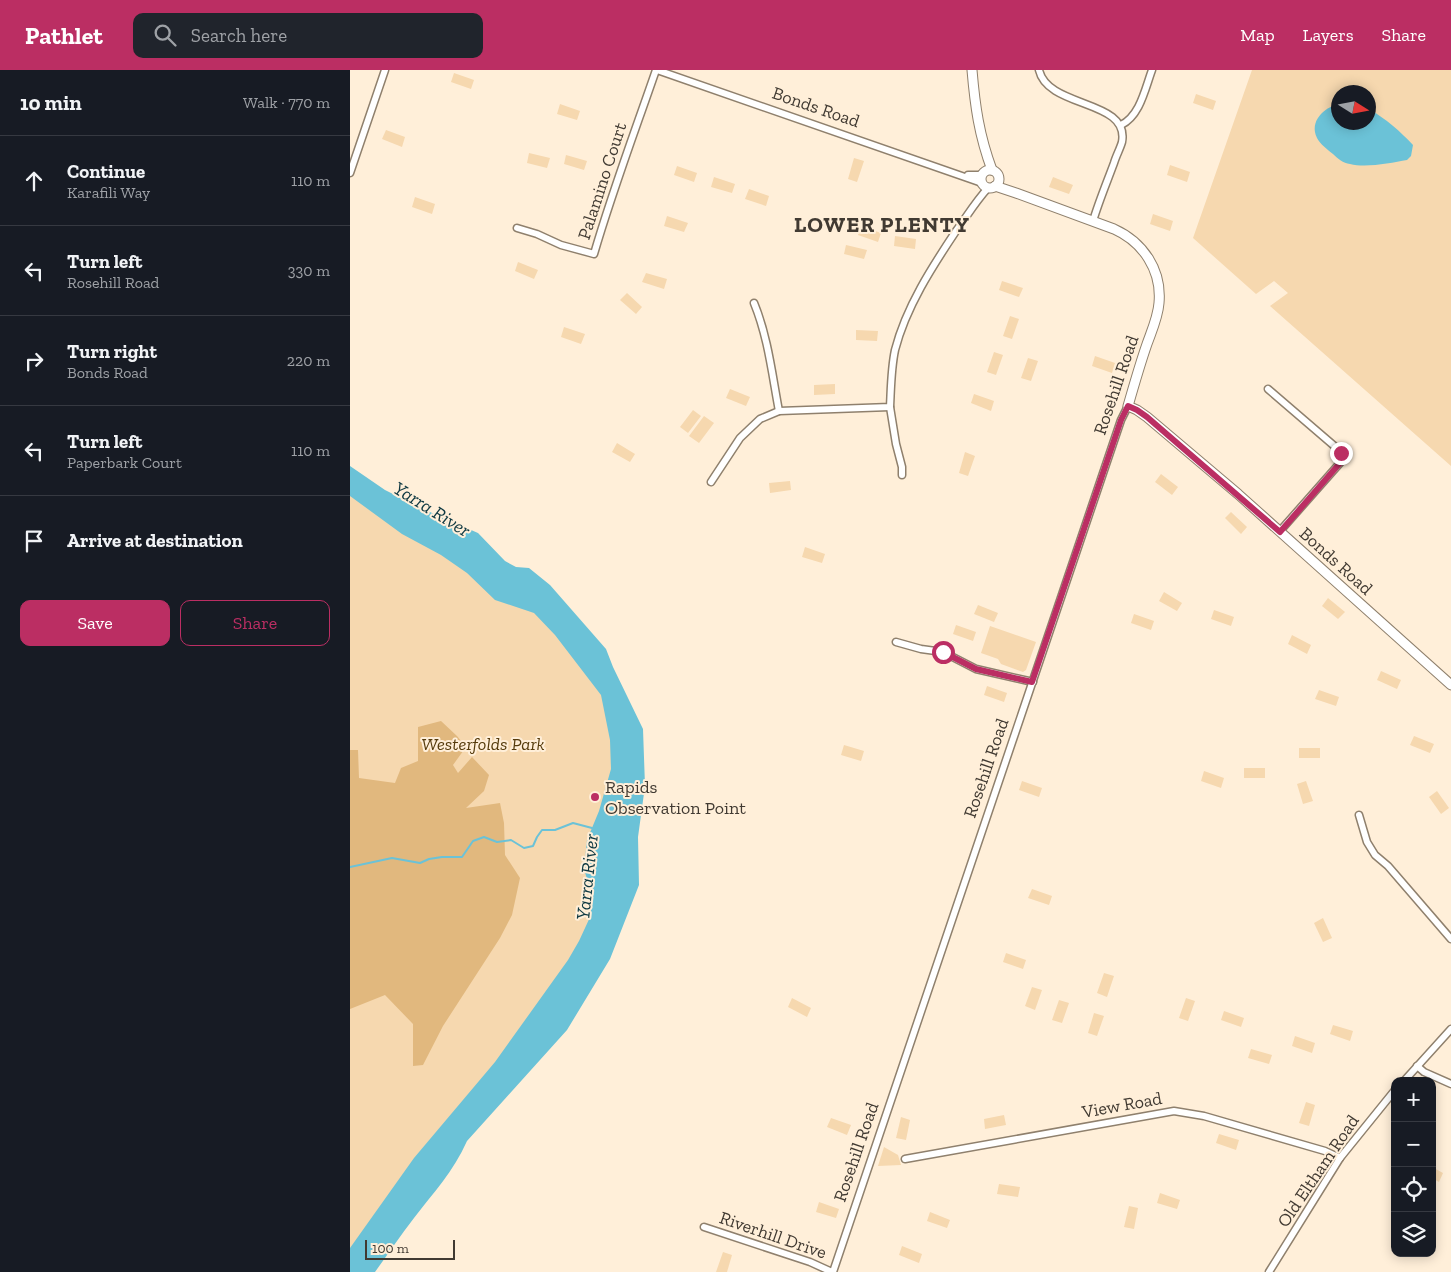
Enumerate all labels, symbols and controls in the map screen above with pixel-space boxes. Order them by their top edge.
search box [133,13,483,58]
text: Pathlet [25,21,103,50]
icon: search [151,21,179,49]
text: Search here [191,24,287,47]
text: Map [1240,24,1275,46]
text: Layers [1303,24,1354,46]
text: Share [1382,24,1426,46]
street label: Bonds Road [769,82,863,132]
north arrow [1331,85,1376,130]
text: 10 min [20,90,82,115]
text: Walk · 770 m [243,93,330,112]
street label: Palamino Court [573,119,631,242]
text: Continue [67,160,145,183]
icon: ahead [20,167,48,195]
text: 110 m [291,171,330,190]
text: Karafili Way [67,183,150,202]
district label: LOWER PLENTY [794,211,970,238]
text: Turn left [67,250,142,273]
icon: left [20,257,48,285]
text: 330 m [288,261,330,280]
text: Rosehill Road [67,273,159,292]
street label: Rosehill Road [1089,332,1143,438]
text: Turn right [67,340,157,363]
icon: right [20,347,48,375]
text: 220 m [287,351,330,370]
text: Bonds Road [67,363,148,382]
text: Turn left [67,430,142,453]
icon: left [20,437,48,465]
text: 110 m [291,441,330,460]
route end [1330,442,1353,465]
text: Paperbark Court [67,453,182,472]
water label: Yarra River [389,476,475,542]
street label: Bonds Road [1295,522,1377,600]
icon: arrive [20,527,48,555]
text: Arrive at destination [67,529,243,552]
button: Save [20,600,170,646]
button: Share [180,600,330,646]
route start [932,641,955,664]
street label: Rosehill Road [959,715,1013,821]
park label: Westerfolds Park [421,733,545,755]
place label: Rapids Observation Point [605,776,746,819]
marker: Rapids Observation Point [589,791,601,803]
water label: Yarra River [571,832,603,921]
map controls [1391,1077,1436,1257]
button: + [1391,1077,1436,1122]
street label: View Road [1079,1087,1164,1123]
street label: Rosehill Road [829,1099,883,1205]
street label: Old Eltham Road [1272,1111,1364,1231]
button: − [1391,1122,1436,1167]
button: locate [1391,1167,1436,1212]
street label: Riverhill Drive [717,1206,829,1264]
button: layers [1391,1212,1436,1257]
scale bar [365,1237,455,1260]
text: 100 m [372,1240,409,1257]

